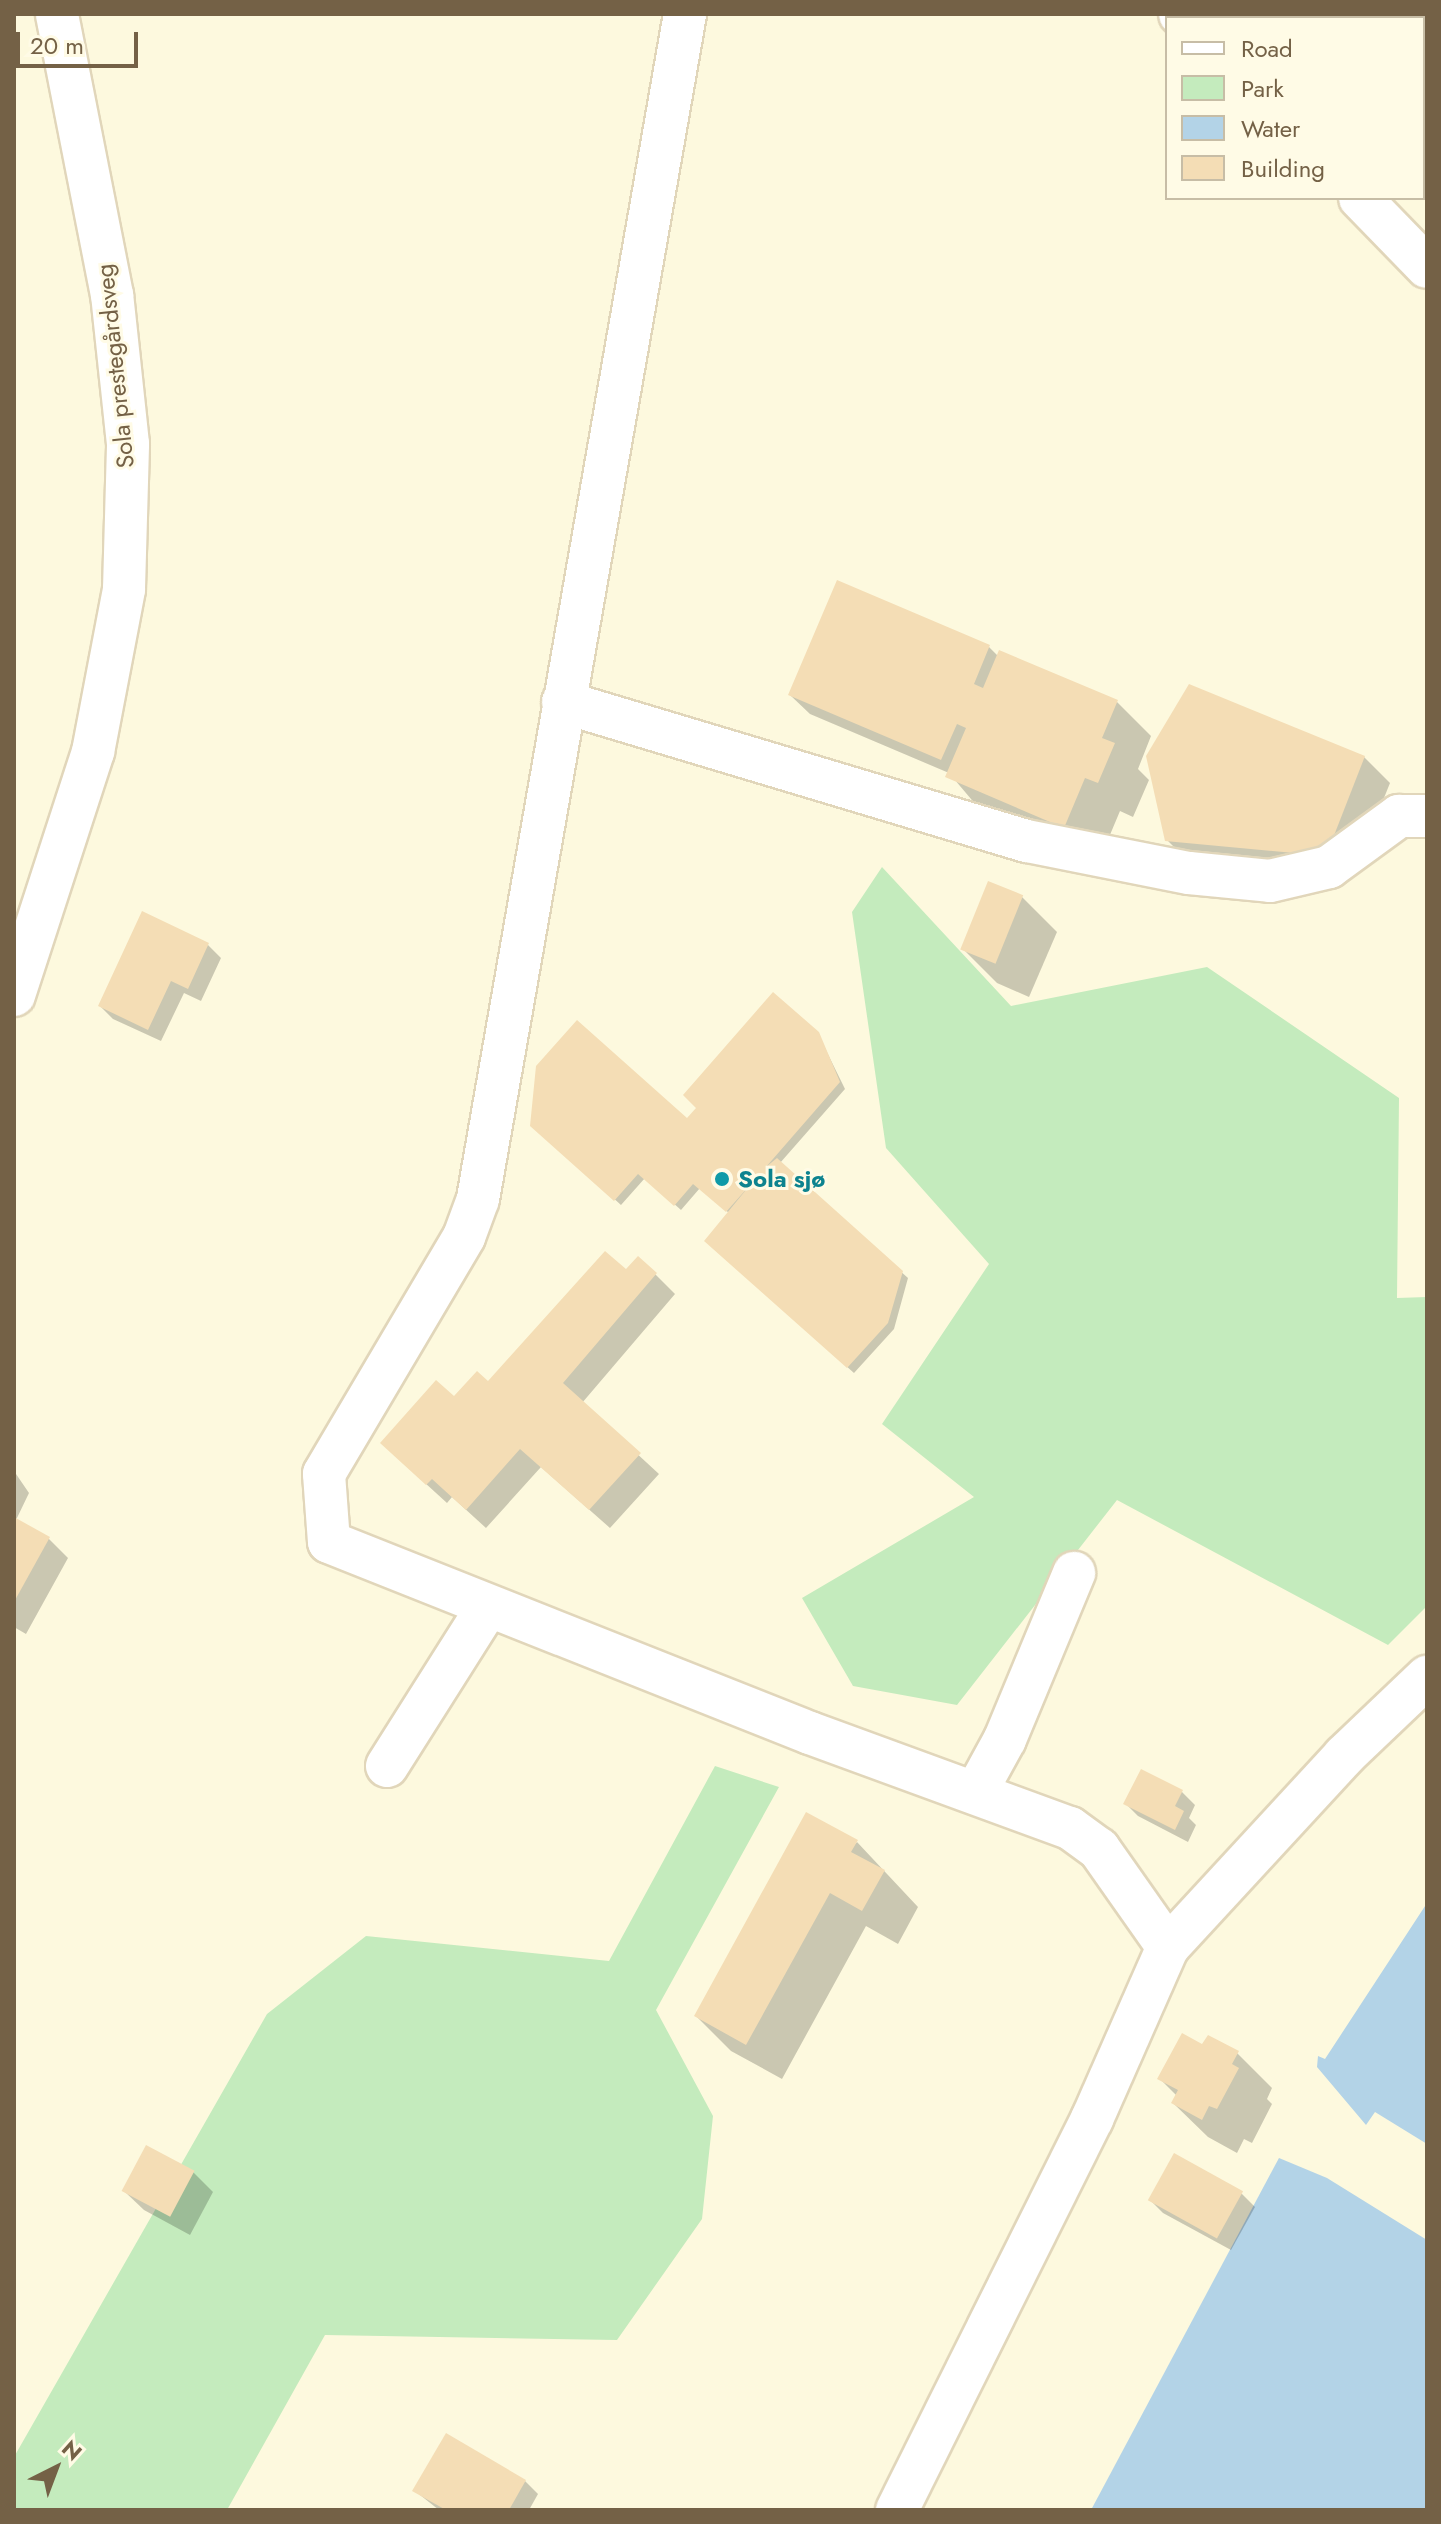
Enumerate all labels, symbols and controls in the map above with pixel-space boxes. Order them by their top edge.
scale bar [20,16,142,66]
legend [1165,16,1425,200]
text: 20 m [30,28,84,63]
text: Road [1241,31,1293,66]
text: Park [1241,71,1284,106]
text: Water [1241,111,1300,146]
text: Building [1241,151,1325,186]
street label: Sola prestegårdsveg [90,262,140,470]
place label: Sola sjø [738,1165,824,1193]
marker: Sola sjø [713,1170,731,1188]
north arrow [16,2428,96,2508]
text: N [55,2432,89,2468]

